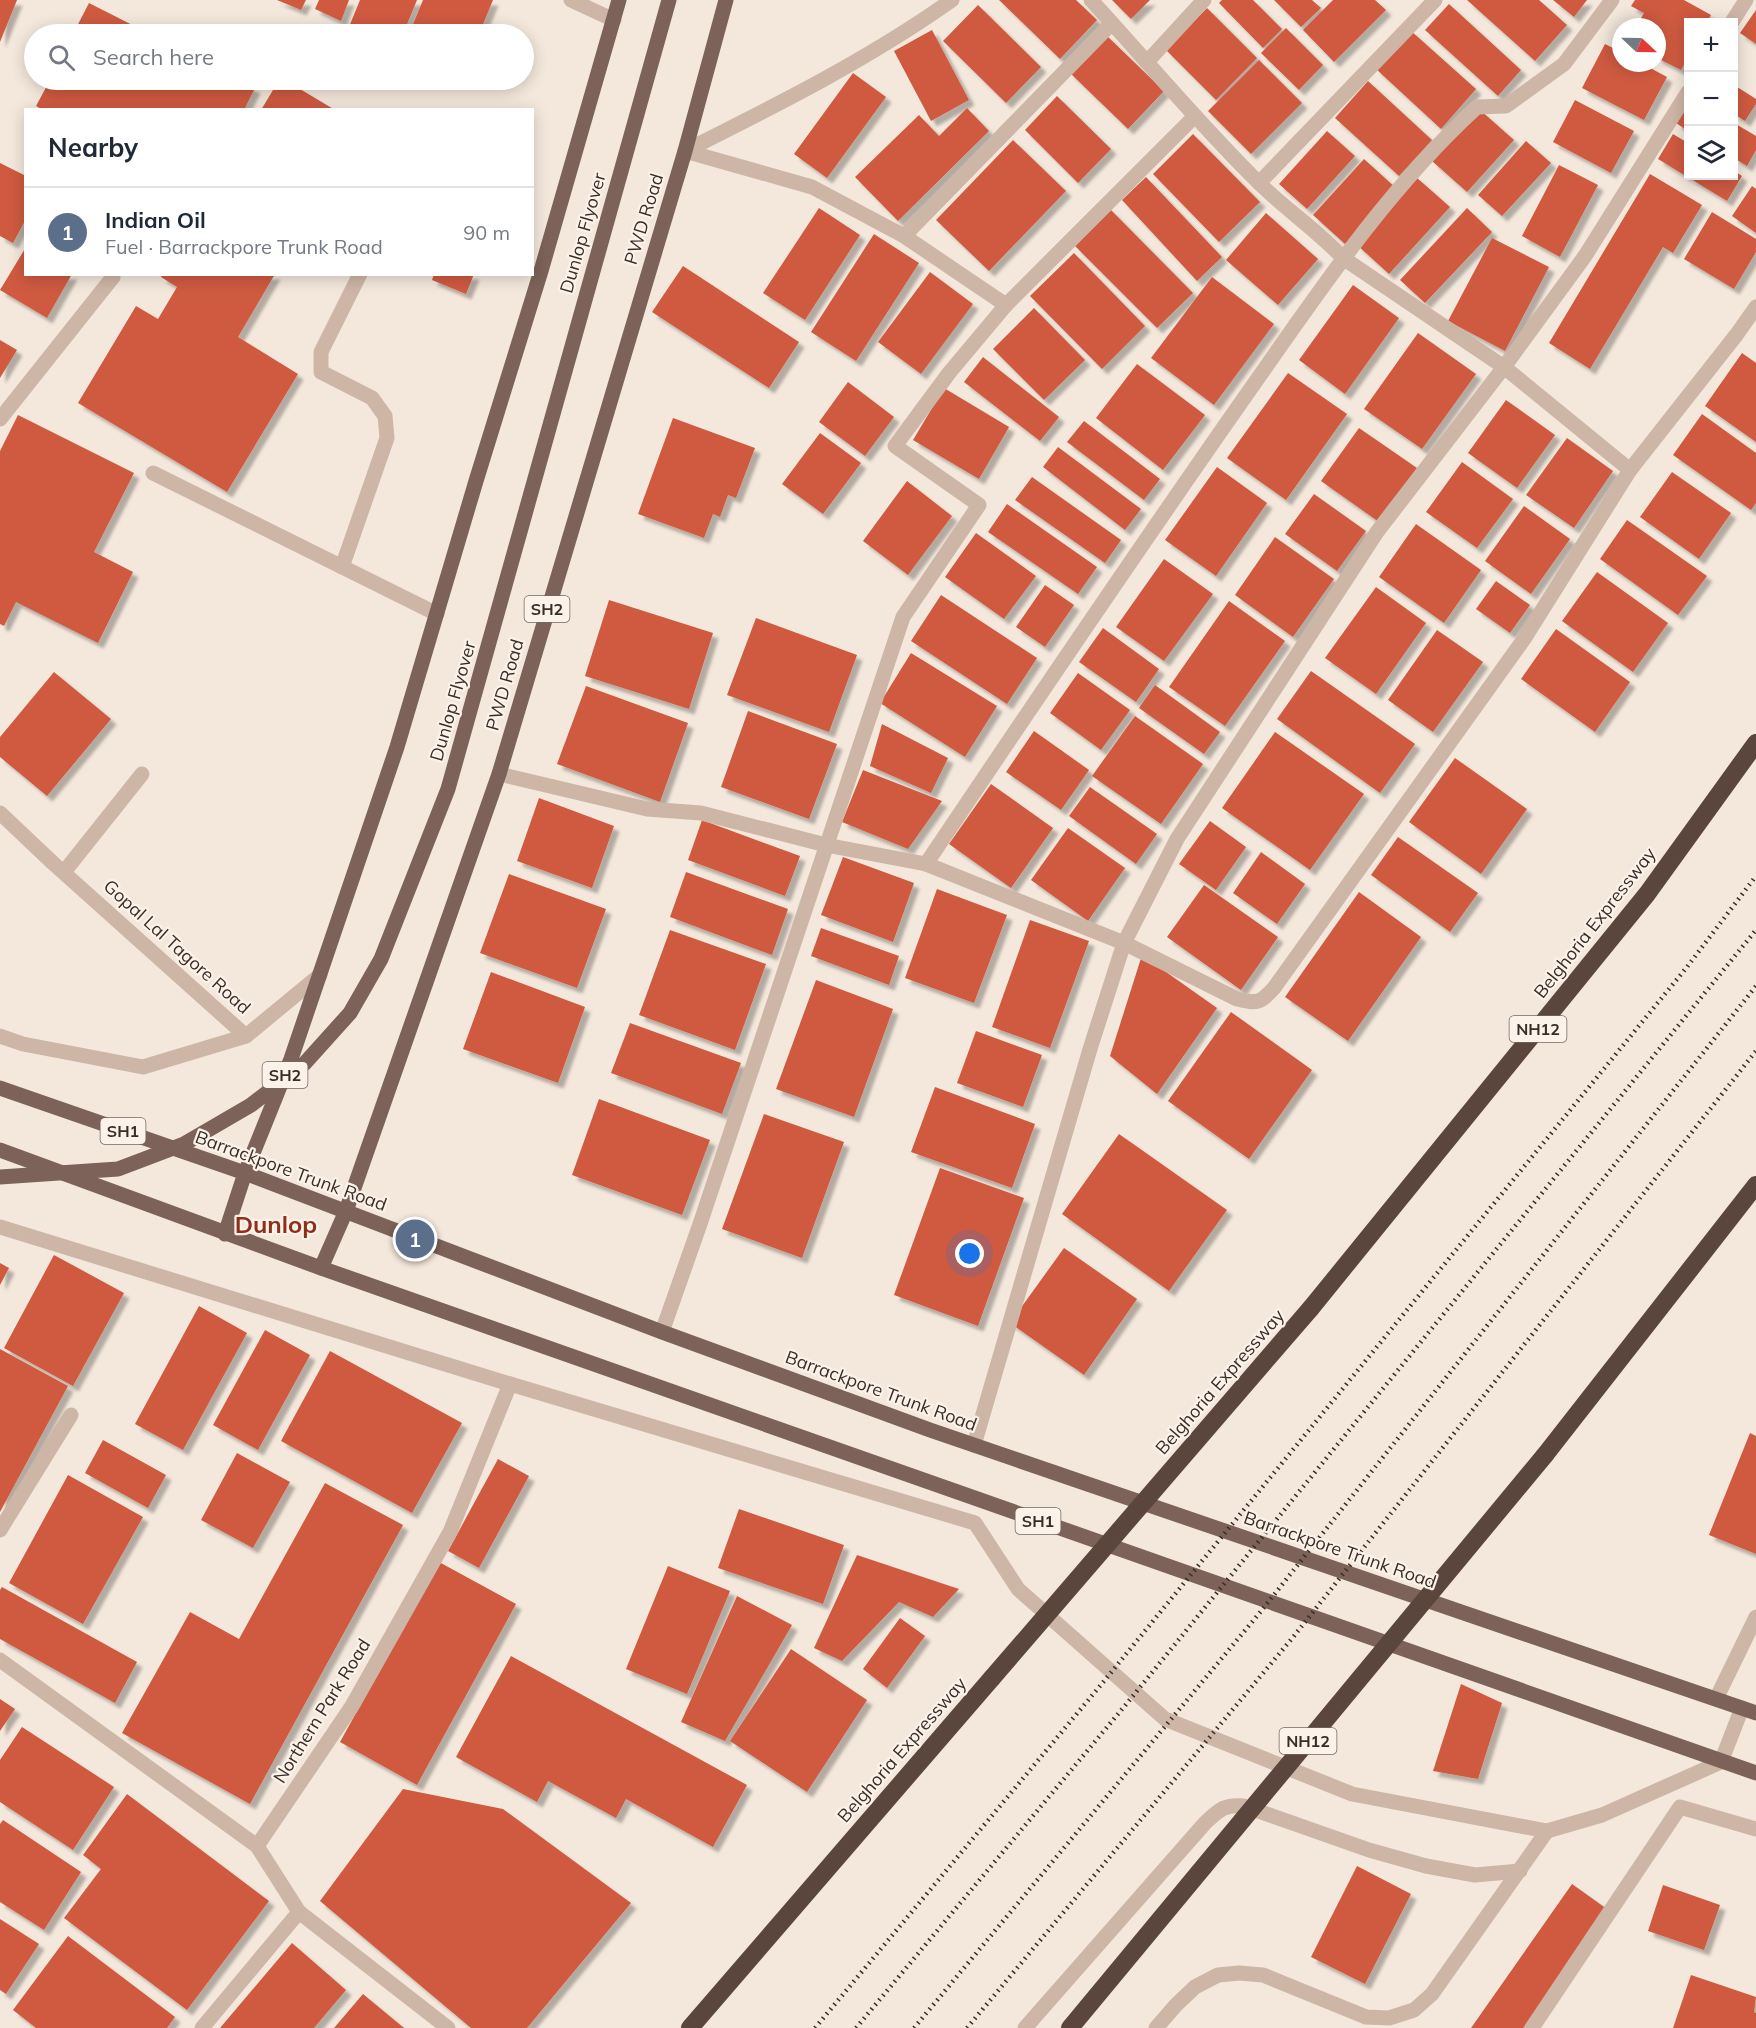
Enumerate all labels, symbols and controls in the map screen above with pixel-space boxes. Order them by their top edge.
north arrow [1612,18,1666,72]
map controls [1684,18,1738,180]
button: + [1684,18,1738,72]
search box [24,24,534,90]
icon: search [45,41,78,74]
text: Search here [93,43,214,71]
button: − [1684,72,1738,126]
button: layers [1684,126,1738,180]
text: Nearby [48,131,138,164]
street label: Dunlop Flyover [554,170,611,296]
street label: PWD Road [619,171,668,267]
text: Indian Oil [105,206,206,234]
text: 1 [62,220,74,245]
text: 90 m [463,220,510,245]
text: Fuel · Barrackpore Trunk Road [105,234,383,259]
road number: SH2 [524,596,570,622]
street label: PWD Road [481,637,529,733]
street label: Dunlop Flyover [424,638,481,764]
street label: Belghoria Expressway [1529,842,1661,1003]
street label: Gopal Lal Tagore Road [99,874,256,1019]
road number: NH12 [1510,1016,1566,1042]
road number: SH2 [262,1062,308,1088]
road number: SH1 [100,1118,146,1144]
street label: Barrackpore Trunk Road [192,1125,390,1216]
district label: Dunlop [235,1209,317,1239]
pin: 1 [396,1216,434,1262]
your location [955,1239,984,1268]
street label: Belghoria Expressway [1150,1304,1289,1459]
street label: Barrackpore Trunk Road [782,1345,980,1436]
street label: Barrackpore Trunk Road [1241,1506,1439,1593]
road number: SH1 [1016,1508,1060,1534]
street label: Northern Park Road [268,1634,375,1787]
street label: Belghoria Expressway [832,1672,971,1827]
road number: NH12 [1280,1728,1336,1754]

